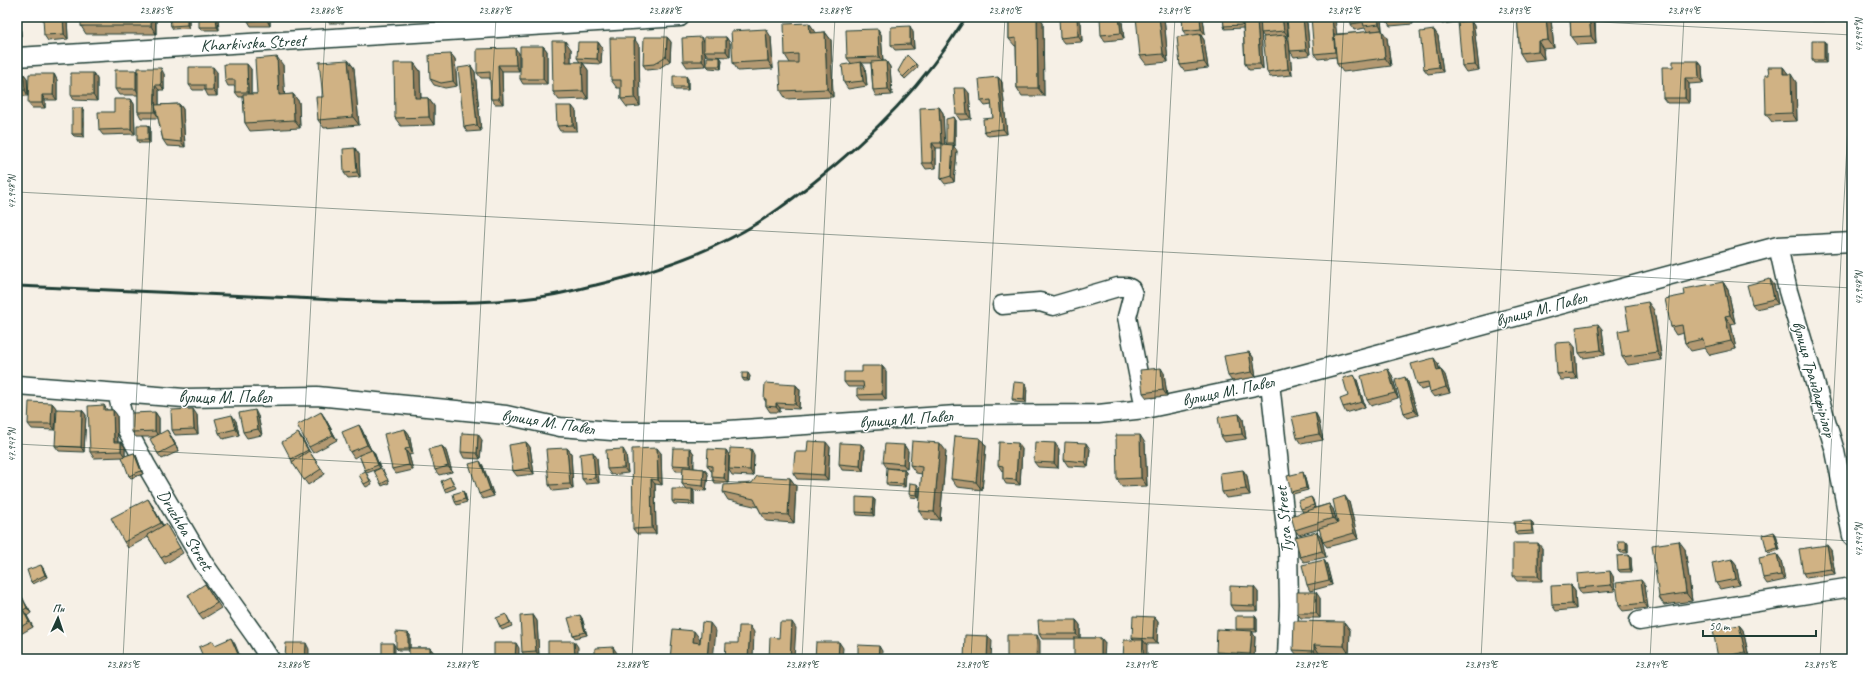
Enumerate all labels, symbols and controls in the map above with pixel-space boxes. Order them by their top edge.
text: 23.885°E [140,4,174,17]
text: 23.886°E [310,4,344,17]
text: 23.887°E [479,4,513,17]
text: 23.888°E [649,4,683,17]
text: 23.889°E [819,4,853,17]
text: 23.890°E [989,4,1023,17]
text: 23.891°E [1158,4,1192,17]
text: 23.892°E [1328,4,1362,17]
text: 23.893°E [1498,4,1532,17]
text: 23.894°E [1668,4,1702,17]
text: 47.949°N [1852,16,1865,52]
street label: Kharkivska Street [200,30,308,56]
text: 47.948°N [5,173,18,209]
text: 47.948°N [1852,269,1865,305]
street label: вулиця М. Павел [1493,287,1590,331]
street label: вулиця Трандафірілор [1787,318,1841,441]
street label: вулиця М. Павел [1180,371,1277,411]
street label: вулиця М. Павел [178,387,273,408]
street label: вулиця М. Павел [500,404,597,440]
street label: вулиця М. Павел [859,405,954,433]
text: 47.947°N [5,426,18,462]
street label: Tysa Street [1270,483,1297,554]
street label: Druzhba Street [153,486,219,576]
text: 47.947°N [1852,521,1865,557]
north arrow [38,598,78,638]
text: Пн [52,601,66,615]
scale bar [1703,612,1816,638]
text: 50 m [1709,618,1731,634]
text: 23.885°E [107,658,141,671]
text: 23.886°E [277,658,311,671]
text: 23.887°E [446,658,480,671]
text: 23.888°E [616,658,650,671]
text: 23.889°E [786,658,820,671]
text: 23.890°E [956,658,990,671]
text: 23.891°E [1125,658,1159,671]
text: 23.892°E [1295,658,1329,671]
text: 23.893°E [1465,658,1499,671]
text: 23.894°E [1635,658,1669,671]
text: 23.895°E [1804,658,1838,671]

